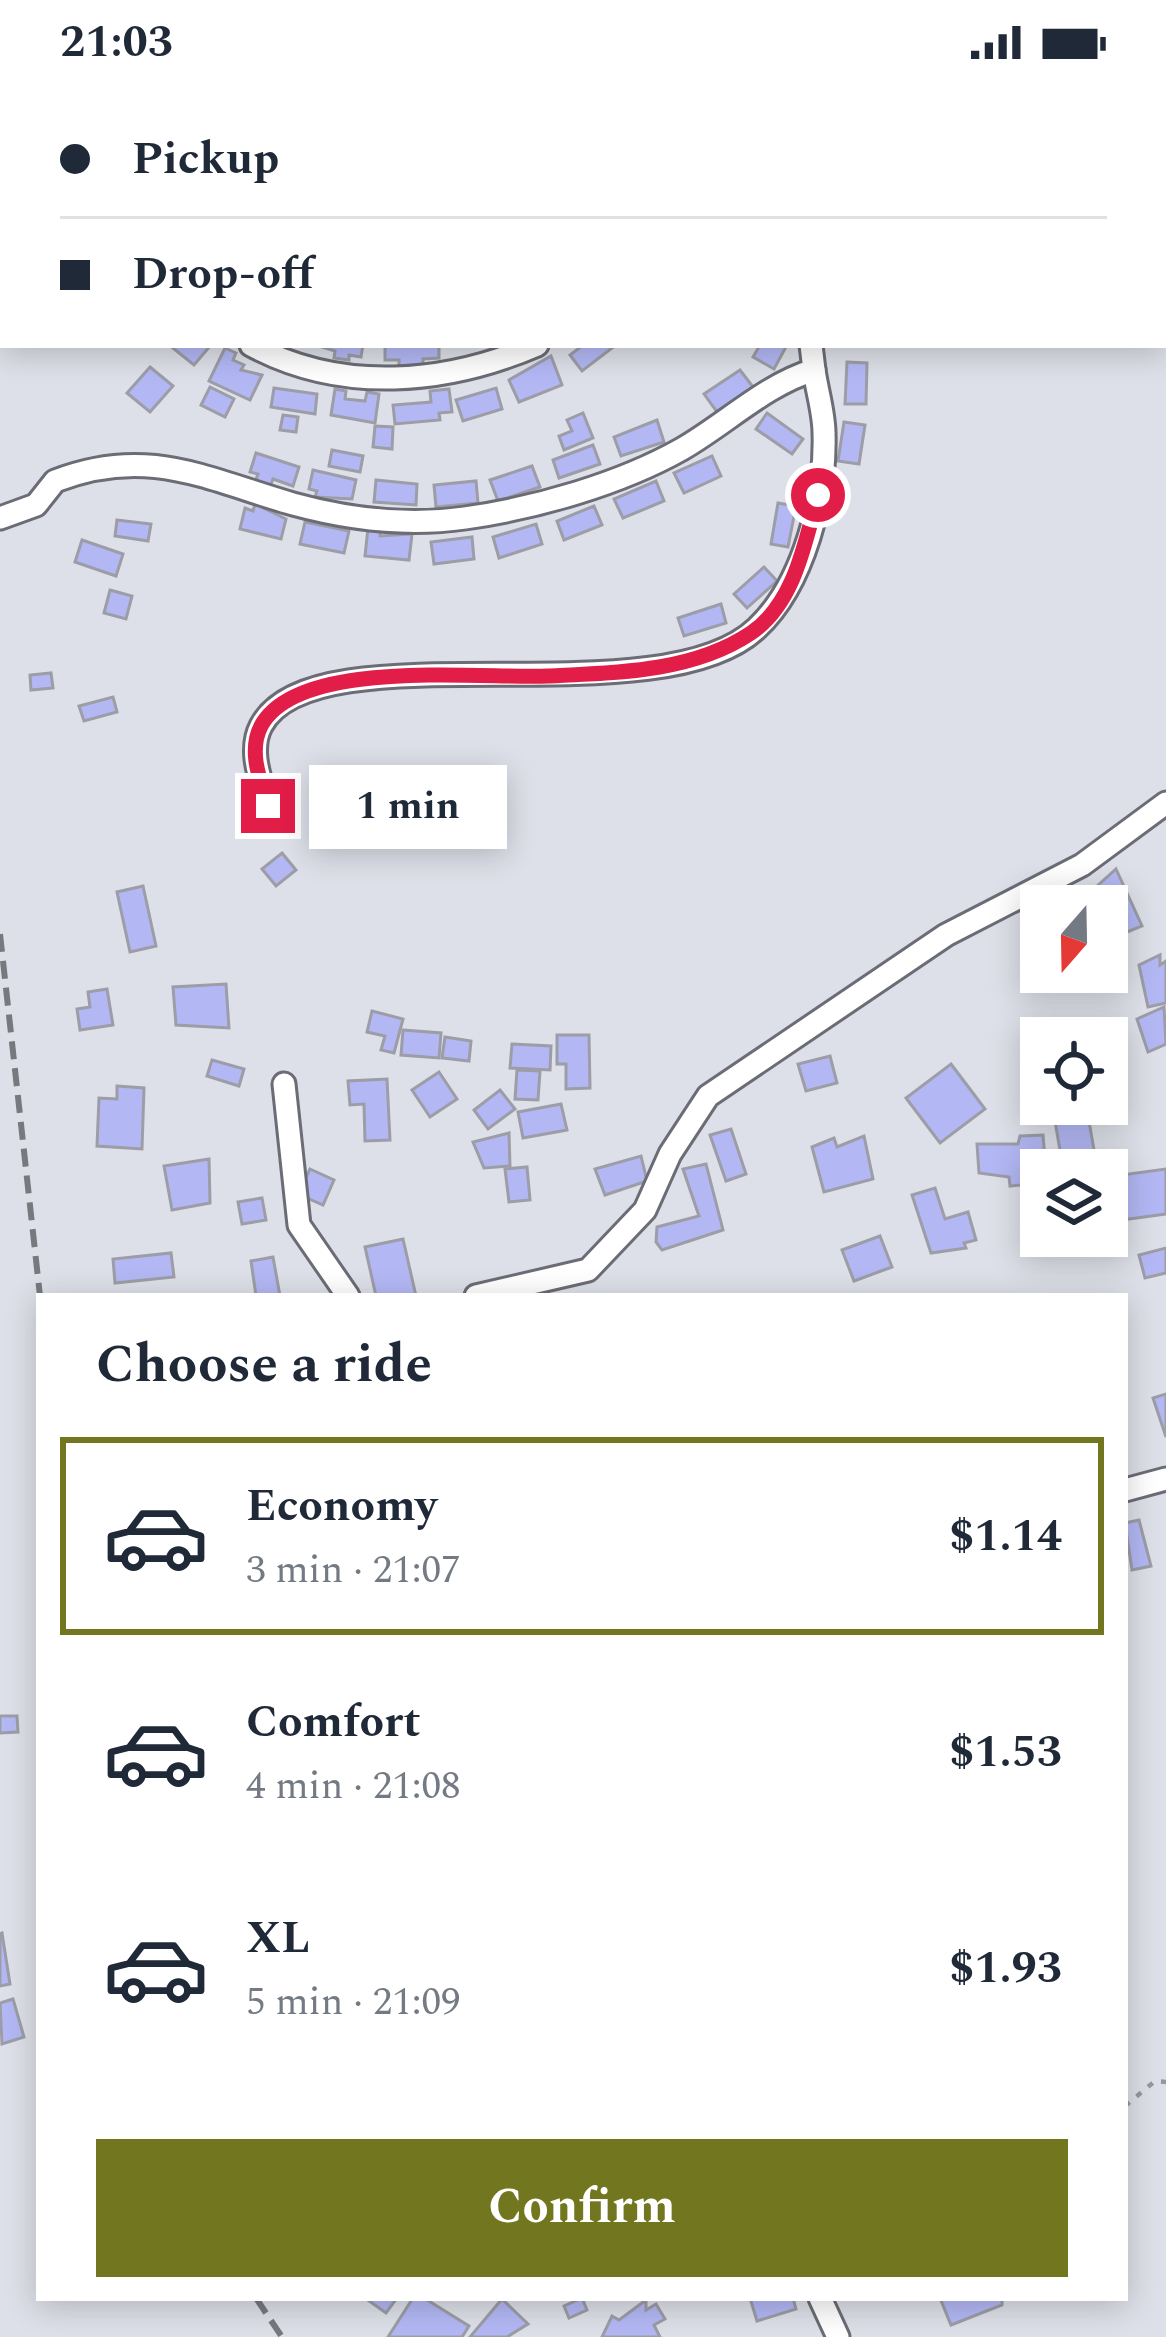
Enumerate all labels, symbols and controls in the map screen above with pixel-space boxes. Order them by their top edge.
text: 21:03 [60,8,173,77]
text: Pickup [132,125,279,194]
text: Drop-off [132,240,314,309]
route start [791,468,845,522]
callout: 1 min [310,764,508,848]
text: 1 min [356,777,460,836]
route end [241,779,295,833]
north arrow [1020,885,1128,993]
map controls [1020,885,1128,1257]
button: locate [1020,1017,1128,1125]
button: layers [1020,1149,1128,1257]
text: Choose a ride [96,1324,432,1406]
text: Economy [246,1472,437,1541]
icon: car [102,1482,210,1590]
text: $1.14 [949,1502,1062,1571]
text: 3 min · 21:07 [246,1541,461,1600]
text: Comfort [246,1688,421,1757]
icon: car [102,1698,210,1806]
text: $1.53 [949,1718,1062,1787]
text: 4 min · 21:08 [246,1757,461,1816]
text: XL [246,1904,310,1973]
icon: car [102,1914,210,2022]
text: $1.93 [949,1934,1062,2003]
text: 5 min · 21:09 [246,1973,461,2032]
button: Confirm [96,2139,1068,2277]

